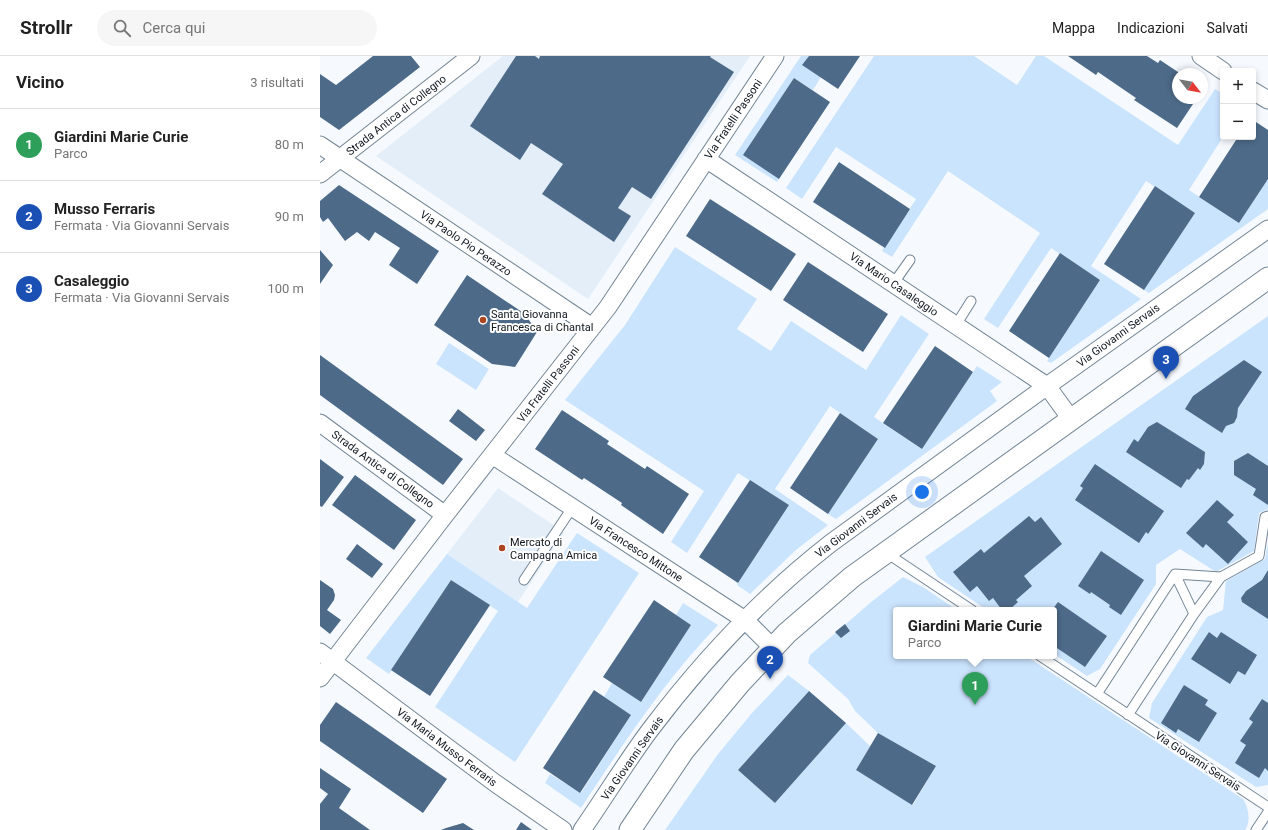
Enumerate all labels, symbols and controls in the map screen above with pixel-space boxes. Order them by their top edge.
search box [97,10,377,46]
text: Strollr [20,16,73,39]
icon: search [111,17,133,39]
text: Cerca qui [143,19,205,37]
text: Mappa [1052,20,1095,36]
text: Indicazioni [1117,20,1184,36]
text: Salvati [1206,20,1248,36]
north arrow [1172,68,1208,104]
map controls [1220,68,1256,140]
button: + [1220,68,1256,104]
text: Vicino [16,72,64,92]
street label: Strada Antica di Collegno [344,72,449,158]
text: 3 risultati [250,75,304,90]
street label: Via Fratelli Passoni [702,77,765,162]
button: − [1220,104,1256,140]
text: Giardini Marie Curie [54,128,188,146]
text: 1 [25,137,33,152]
text: 80 m [275,137,304,152]
text: Parco [54,146,88,161]
text: Musso Ferraris [54,200,155,218]
street label: Via Paolo Pio Perazzo [418,208,514,279]
text: 2 [25,209,33,224]
text: 90 m [275,209,304,224]
text: Fermata · Via Giovanni Servais [54,218,229,233]
street label: Via Mario Casaleggio [847,250,940,319]
text: Casaleggio [54,272,129,290]
text: 3 [25,281,33,296]
text: 100 m [267,281,304,296]
text: Fermata · Via Giovanni Servais [54,290,229,305]
street label: Via Giovanni Servais [1074,301,1163,370]
place label: Santa Giovanna Francesca di Chantal [491,308,593,334]
marker: Santa Giovanna Francesca di Chantal [478,315,488,325]
street label: Via Fratelli Passoni [515,344,582,425]
pin: 3 [1153,346,1179,379]
street label: Strada Antica di Collegno [329,428,436,511]
your location [912,482,932,502]
street label: Via Giovanni Servais [813,490,900,560]
street label: Via Francesco Mittone [586,514,685,585]
place label: Mercato di Campagna Amica [510,536,597,562]
marker: Mercato di Campagna Amica [497,543,507,553]
popup [893,607,1057,659]
text: Giardini Marie Curie [908,617,1042,635]
text: Parco [908,635,942,650]
pin: 2 [757,646,783,679]
pin: 1 [962,672,988,705]
street label: Via Maria Musso Ferraris [394,705,500,790]
street label: Via Giovanni Servais [599,714,666,803]
street label: Via Giovanni Servais [1153,729,1243,794]

